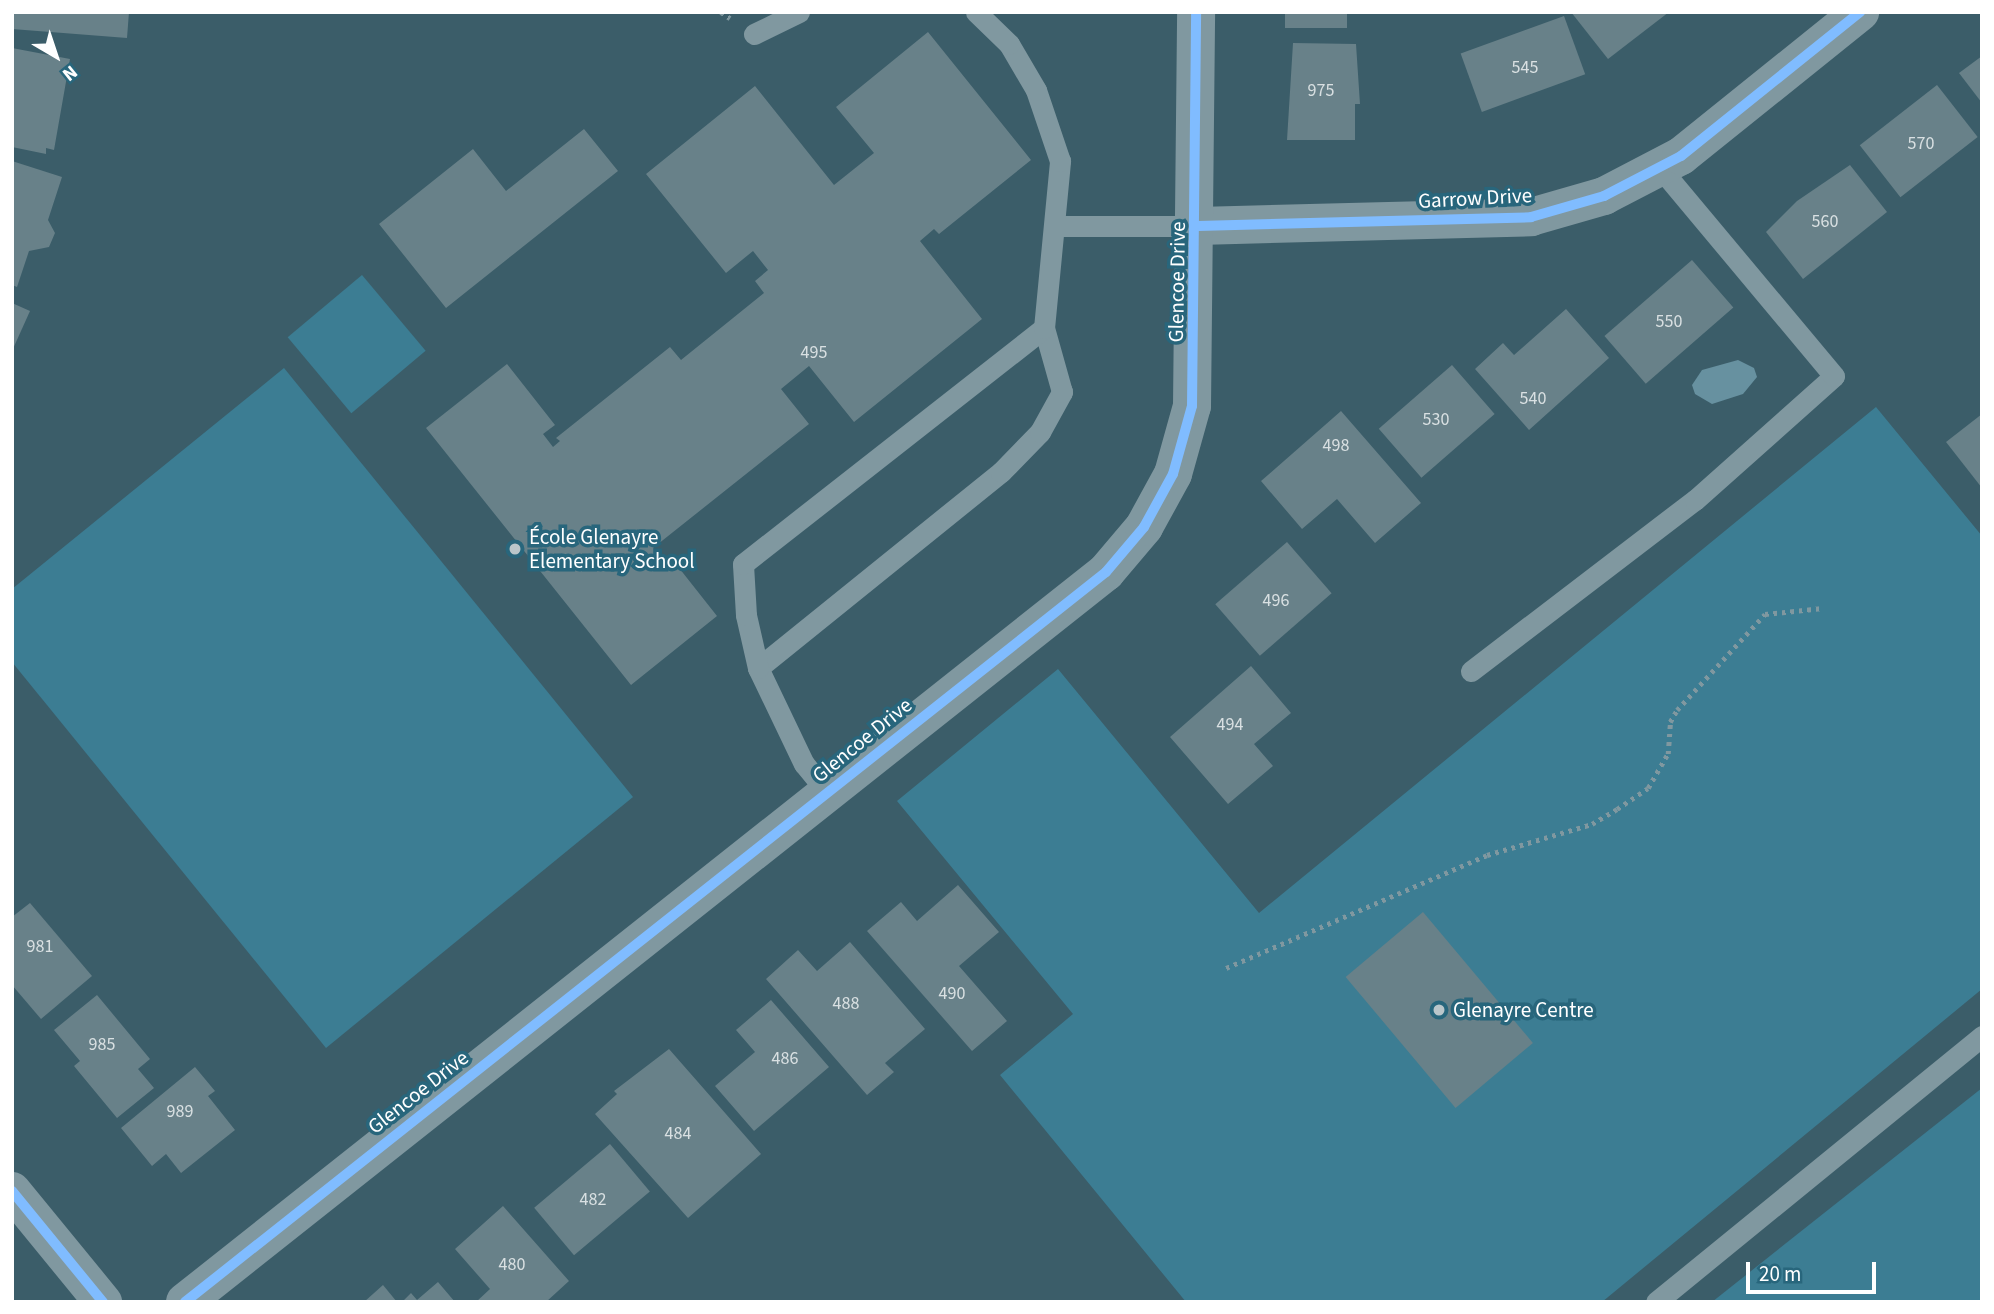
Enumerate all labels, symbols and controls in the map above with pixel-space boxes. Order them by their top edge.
north arrow [21,21,91,91]
house number: 545 [1512,57,1538,79]
text: N [56,58,83,87]
house number: 975 [1308,80,1334,102]
house number: 570 [1908,133,1934,155]
street label: Garrow Drive [1417,182,1533,214]
house number: 560 [1812,211,1838,233]
street label: Glencoe Drive [1163,221,1191,343]
house number: 550 [1656,311,1682,333]
house number: 495 [801,342,827,364]
house number: 540 [1520,388,1546,410]
house number: 530 [1423,409,1449,431]
house number: 498 [1323,435,1349,457]
place label: École Glenayre Elementary School [529,524,695,574]
marker: École Glenayre Elementary School [507,541,523,557]
house number: 496 [1263,590,1289,612]
street label: Glencoe Drive [807,692,917,788]
house number: 494 [1217,714,1243,736]
house number: 981 [27,936,53,958]
house number: 490 [939,983,965,1005]
house number: 488 [833,993,859,1015]
place label: Glenayre Centre [1453,997,1594,1023]
marker: Glenayre Centre [1431,1002,1447,1018]
house number: 985 [89,1034,115,1056]
street label: Glencoe Drive [363,1045,473,1139]
house number: 486 [772,1048,798,1070]
house number: 989 [167,1101,193,1123]
house number: 484 [665,1123,691,1145]
house number: 482 [580,1189,606,1211]
scale bar [1749,1248,1878,1292]
house number: 480 [499,1254,525,1276]
text: 20 m [1759,1259,1801,1289]

